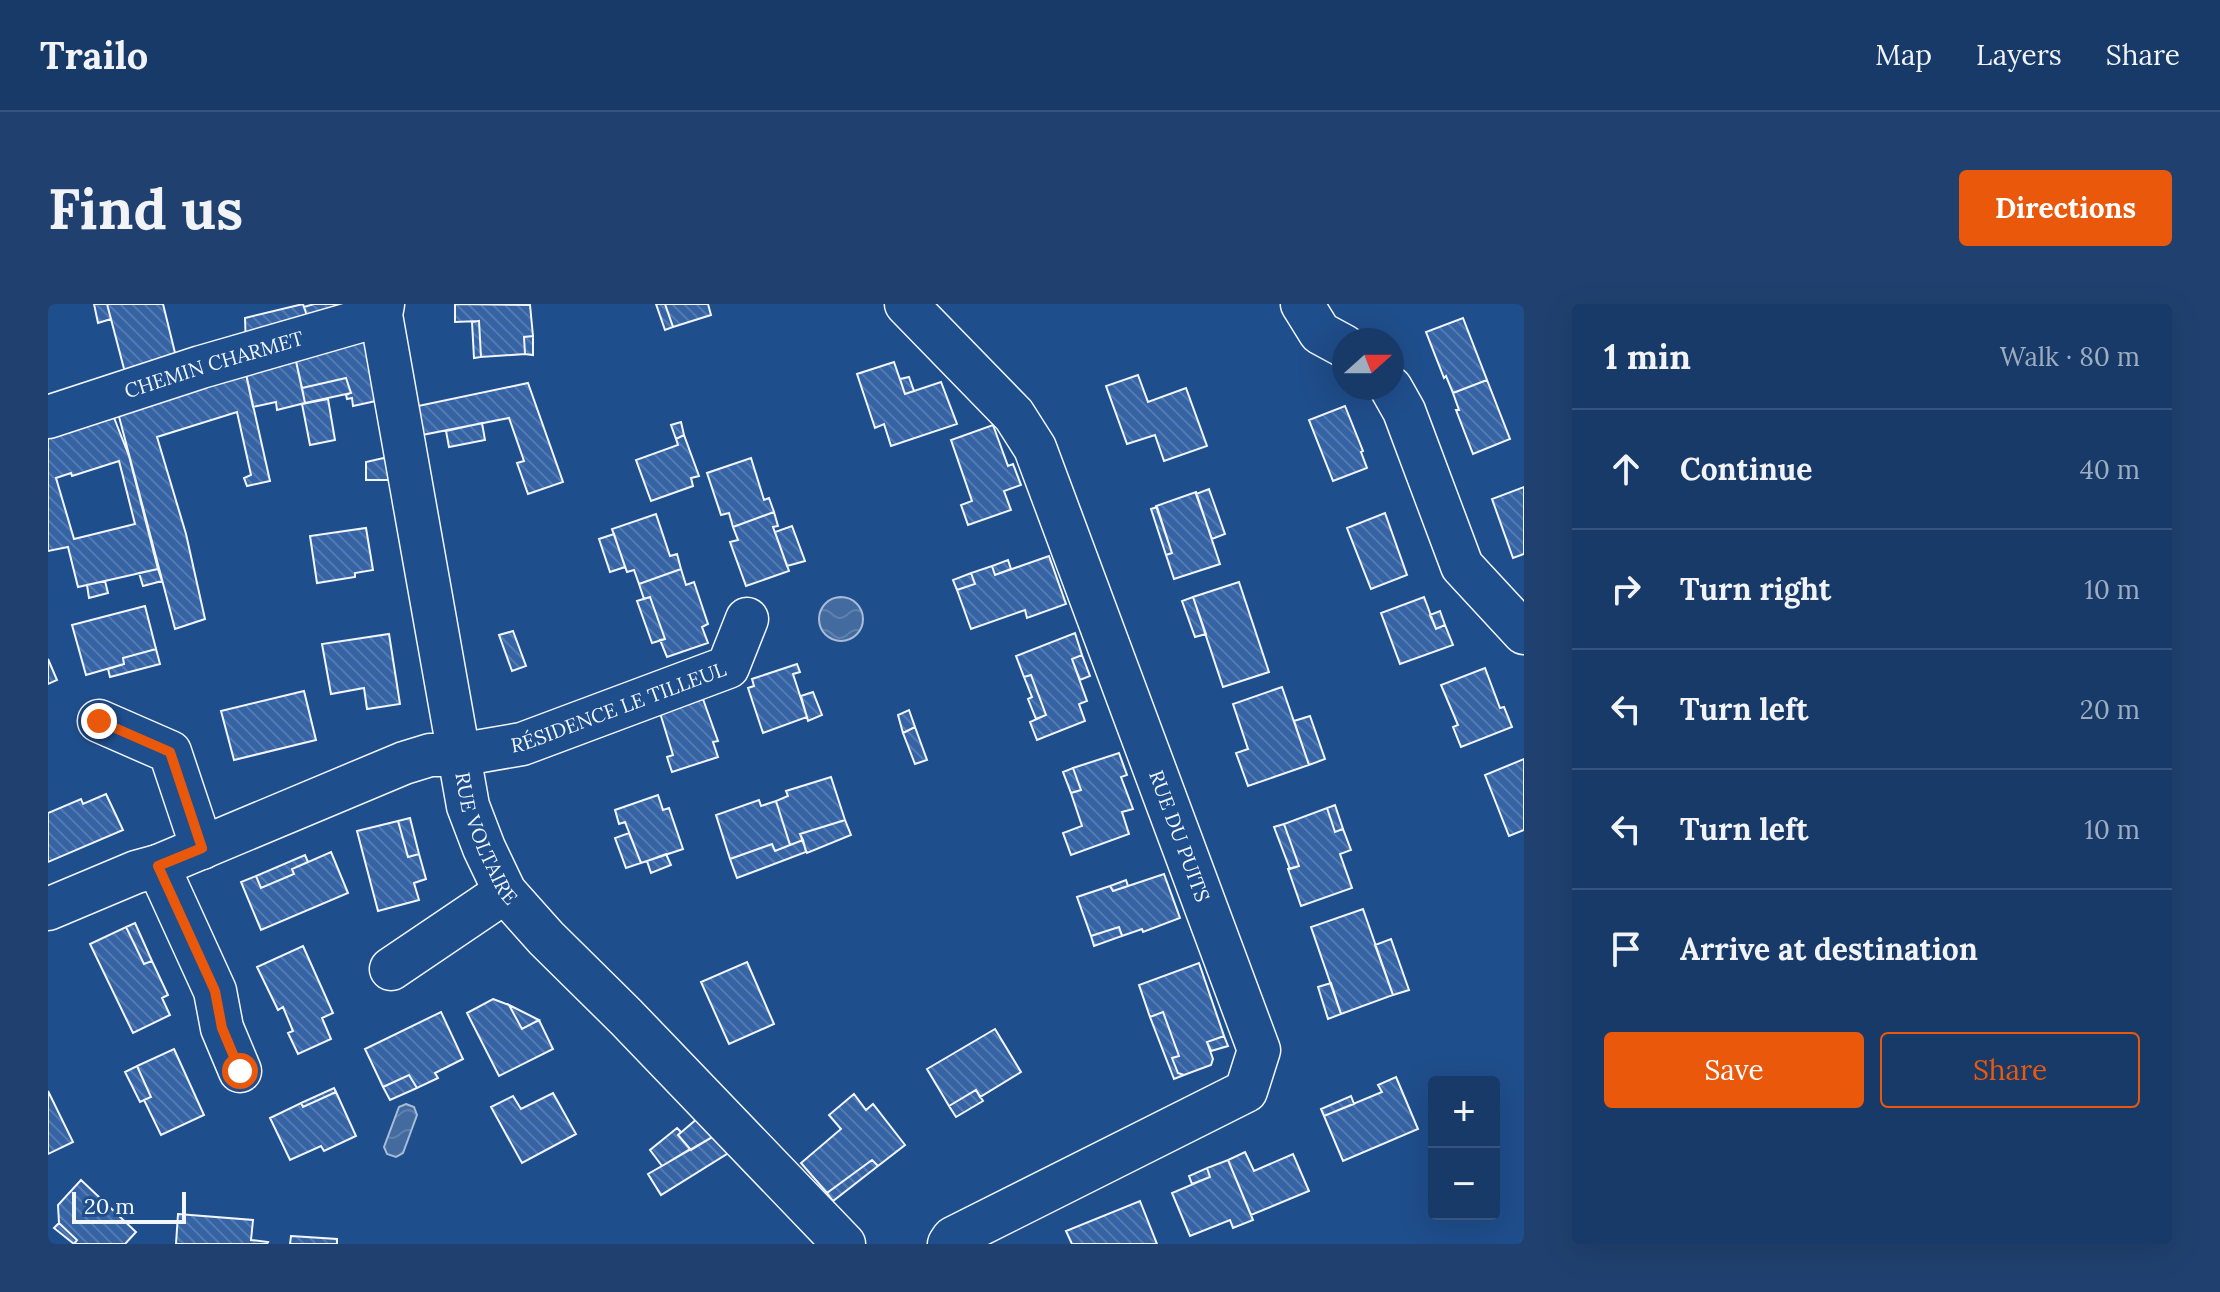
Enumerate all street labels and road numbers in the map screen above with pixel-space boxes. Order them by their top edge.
street label: CHEMIN CHARMET [121,325,306,403]
street label: RÉSIDENCE LE TILLEUL [509,656,730,758]
street label: RUE DU PUITS [1144,767,1216,905]
street label: RUE VOLTAIRE [450,770,523,910]

